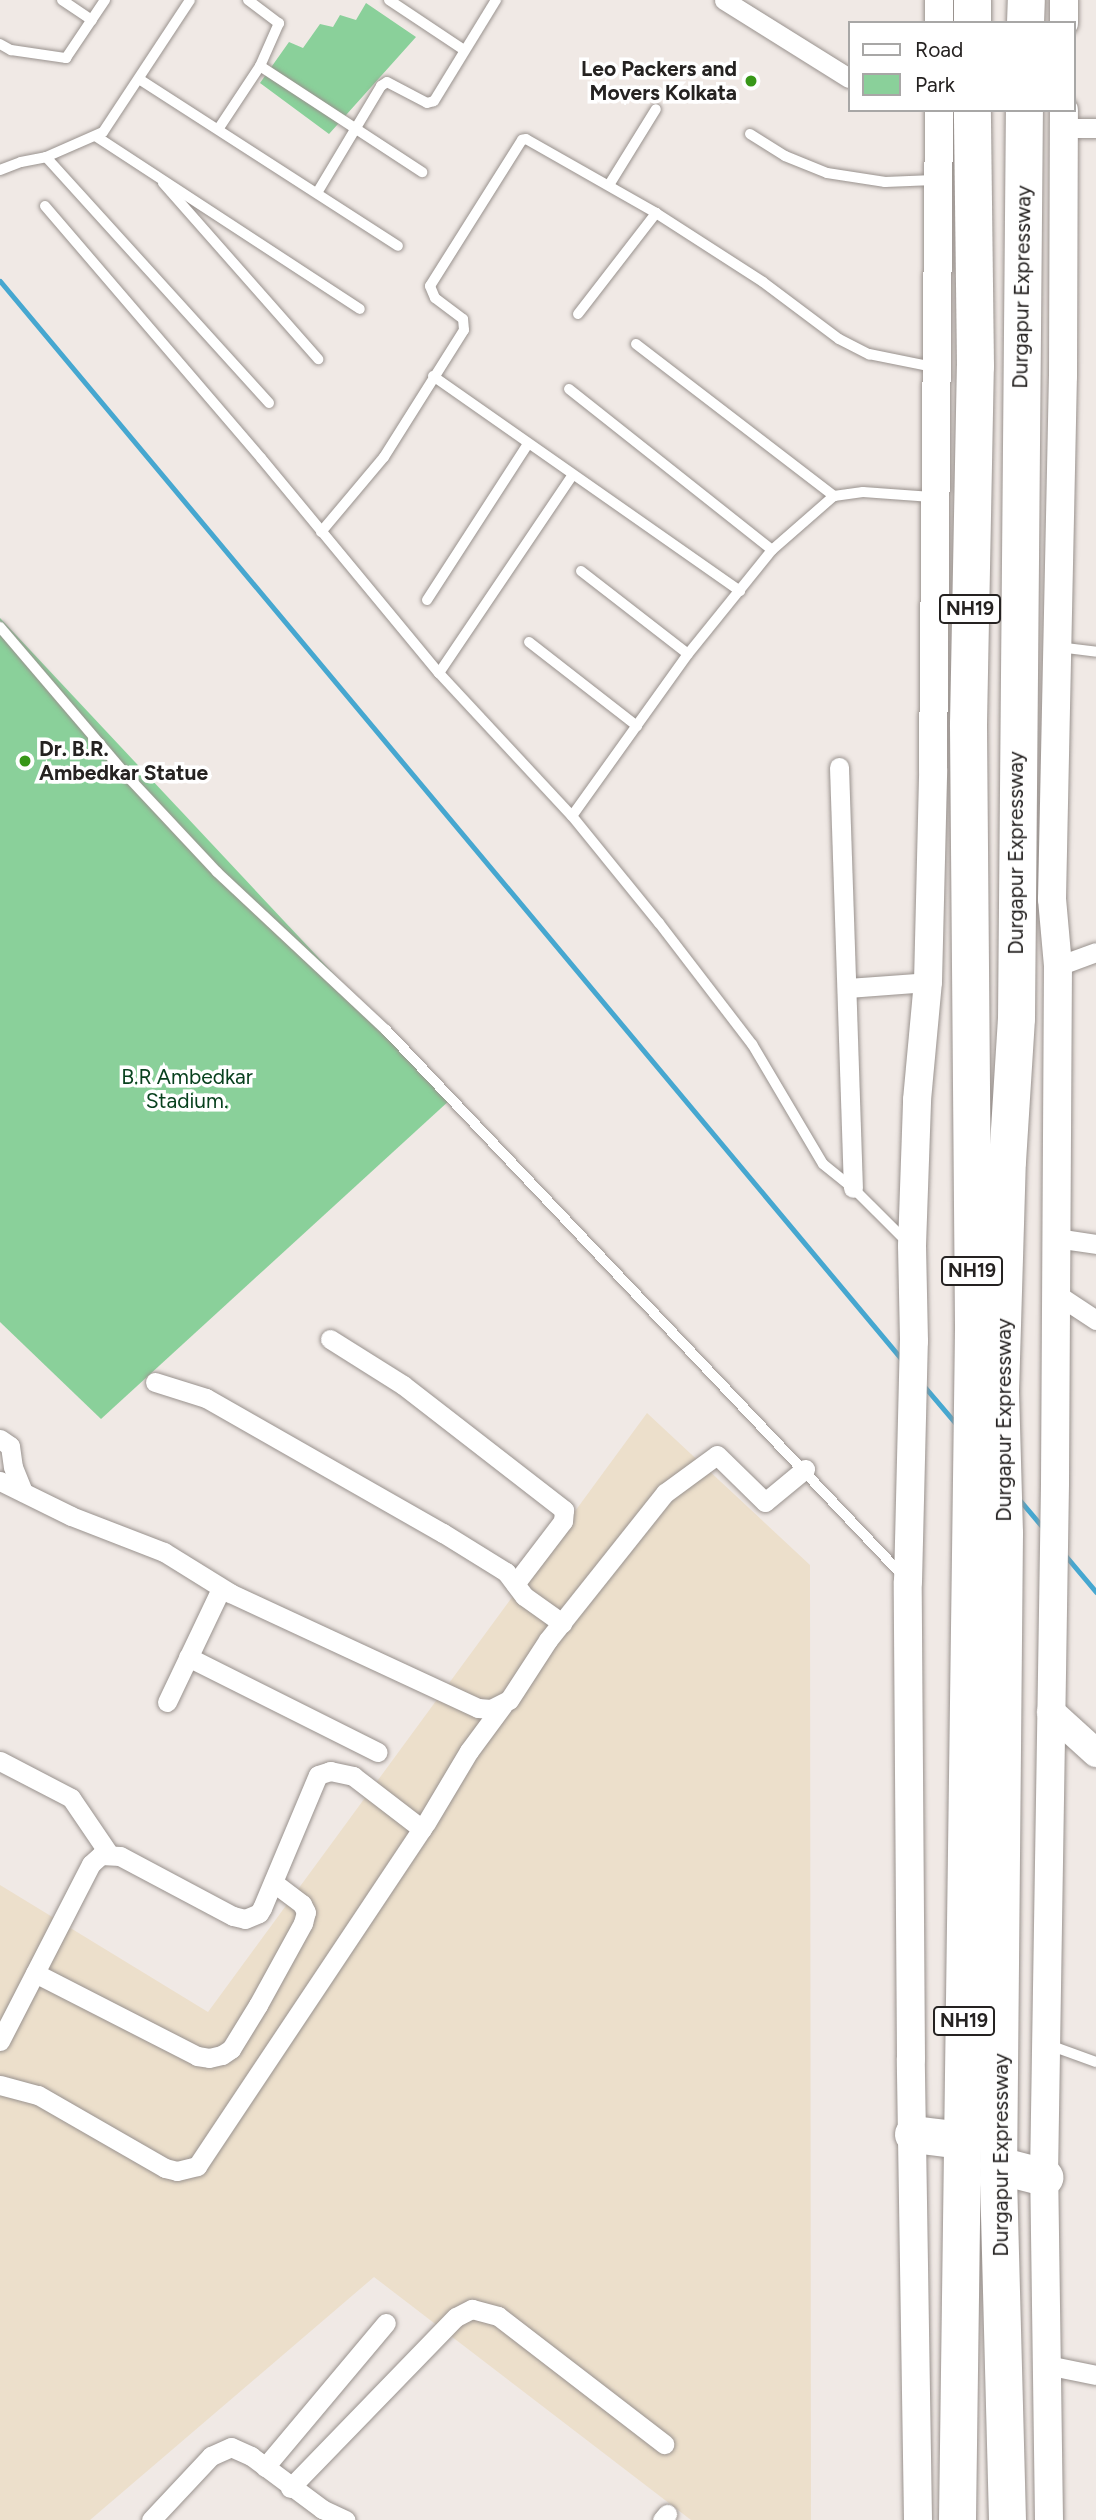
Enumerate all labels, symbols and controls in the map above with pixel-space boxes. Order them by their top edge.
legend [848,21,1075,112]
text: Road [915,37,963,62]
place label: Leo Packers and Movers Kolkata [581,56,737,106]
text: Park [915,72,955,97]
marker: Leo Packers and Movers Kolkata [743,73,759,89]
street label: Durgapur Expressway [1008,185,1036,389]
road number: NH19 [939,594,1002,624]
place label: Dr. B.R. Ambedkar Statue [39,736,208,786]
street label: Durgapur Expressway [1003,751,1029,955]
marker: Dr. B.R. Ambedkar Statue [17,753,33,769]
park label: B.R Ambedkar Stadium. [121,1064,253,1114]
road number: NH19 [940,1256,1004,1287]
street label: Durgapur Expressway [991,1318,1017,1522]
road number: NH19 [932,2006,996,2036]
street label: Durgapur Expressway [988,2053,1014,2257]

